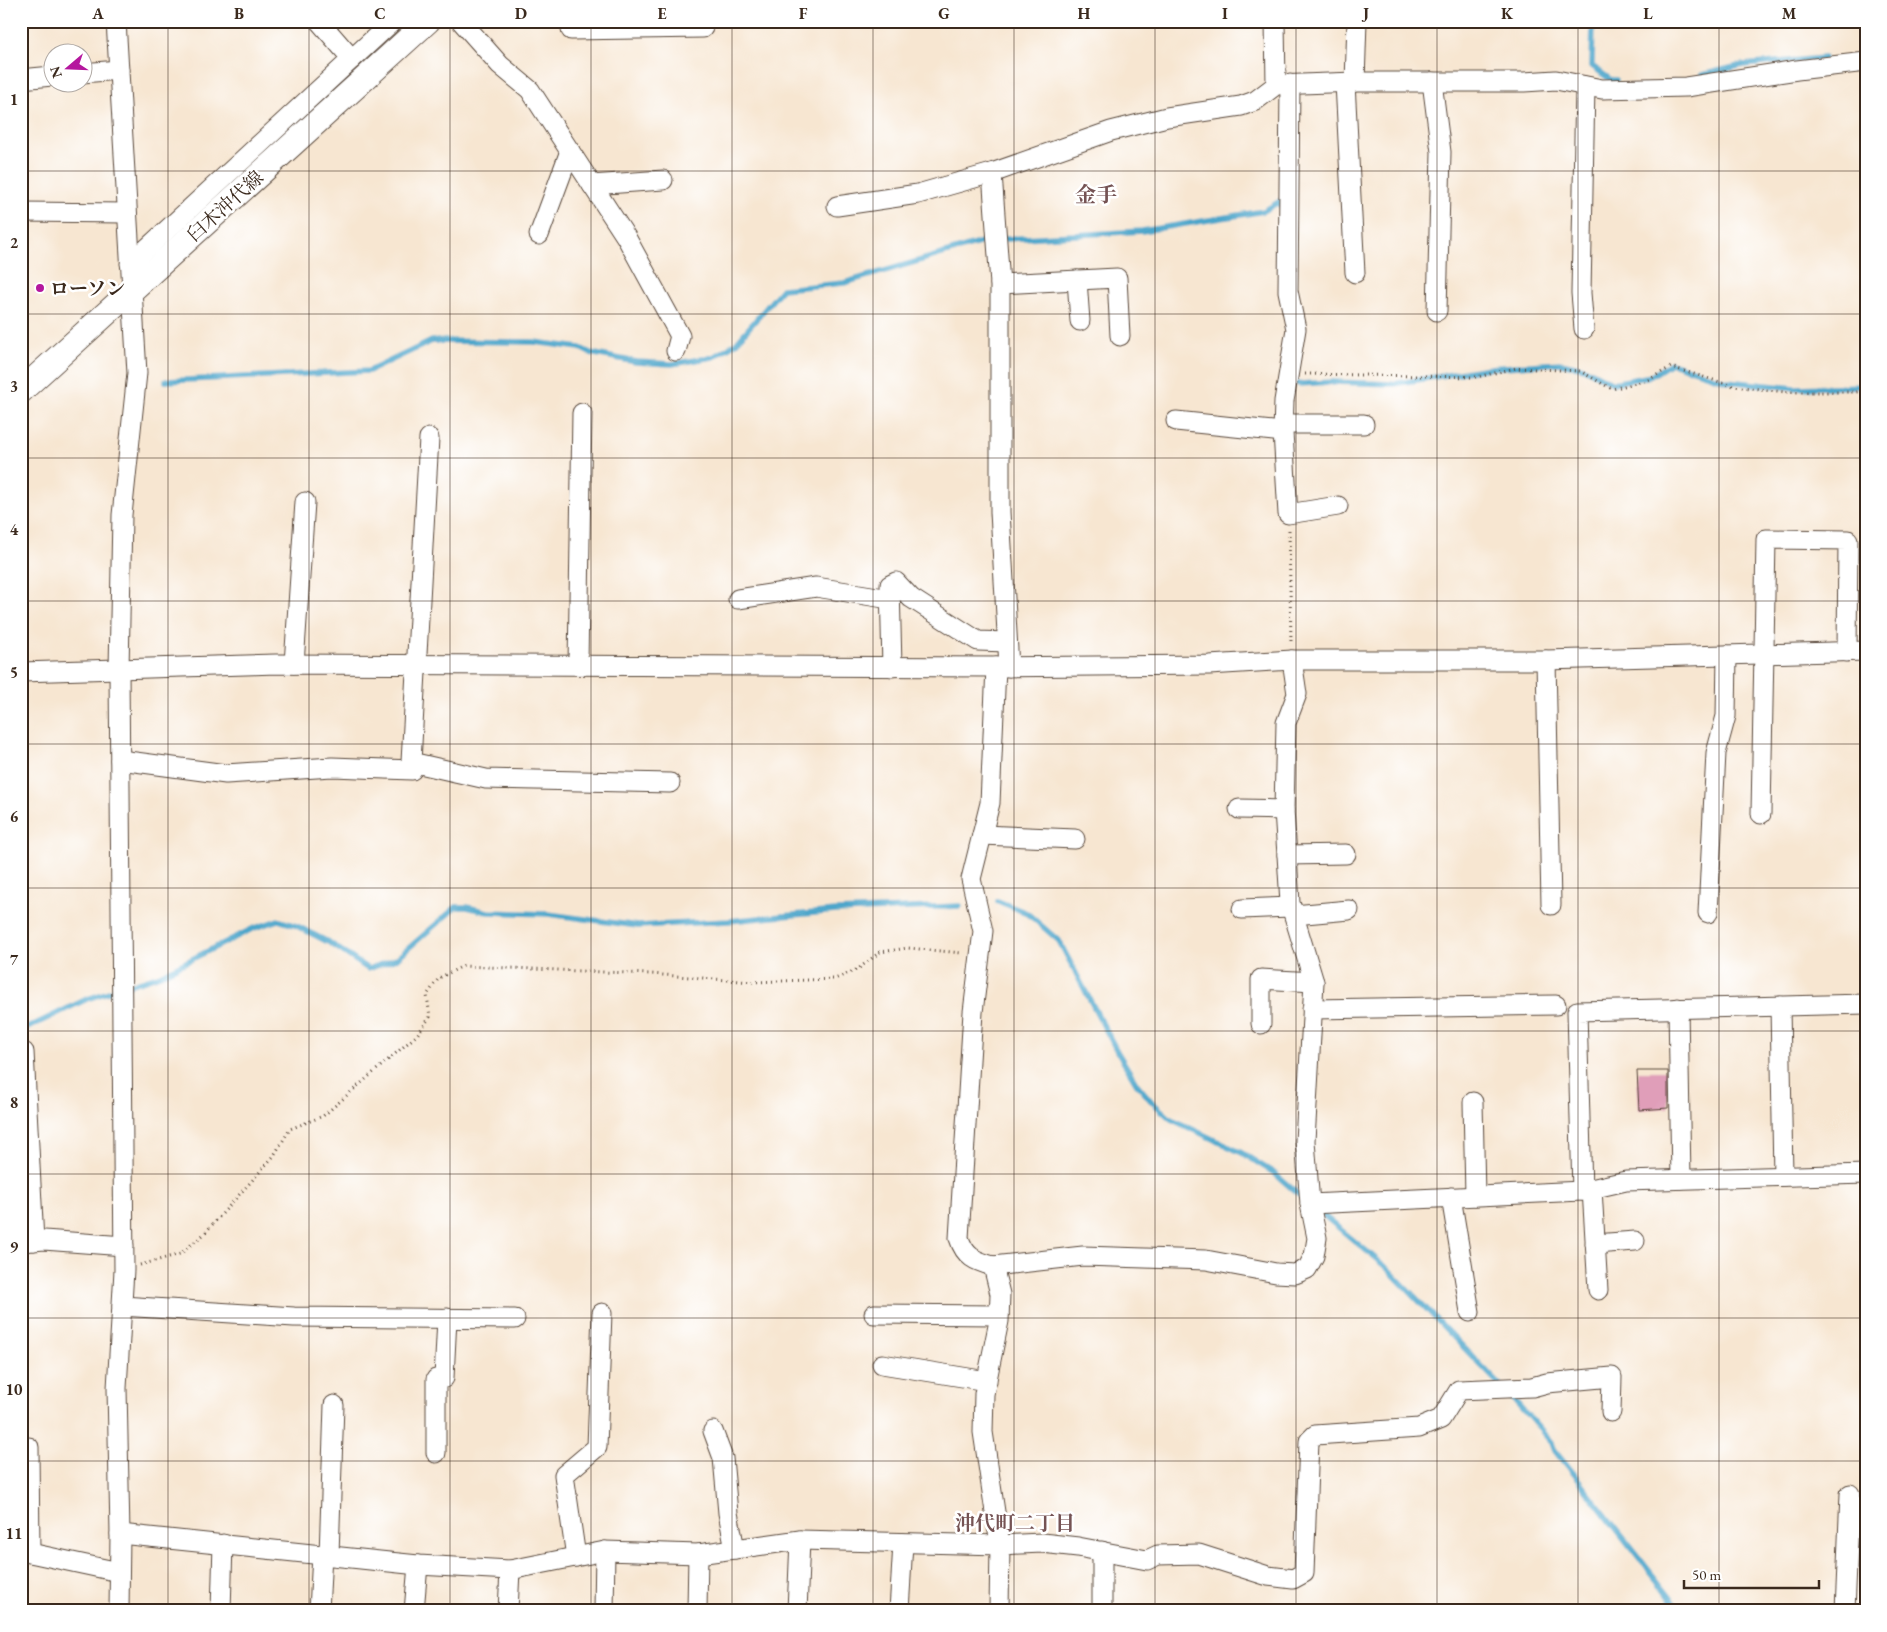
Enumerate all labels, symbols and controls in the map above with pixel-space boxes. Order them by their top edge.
text: A [91,3,104,24]
text: B [234,3,244,24]
text: C [374,3,386,24]
text: D [515,3,527,24]
text: E [657,3,667,24]
text: F [799,3,808,24]
text: G [938,3,950,24]
text: H [1078,3,1091,24]
text: I [1222,3,1228,24]
text: J [1361,3,1369,24]
text: K [1501,3,1514,24]
text: L [1643,3,1653,24]
text: M [1782,3,1797,24]
north arrow [42,42,92,92]
text: N [45,63,66,81]
text: 1 [10,89,18,110]
street label: 臼木沖代線 [181,165,269,247]
district label: 金手 [1075,181,1117,208]
text: 2 [10,232,19,253]
place label: ローソン [50,276,125,301]
marker: ローソン [34,282,46,294]
text: 3 [10,376,18,397]
text: 4 [10,519,19,540]
text: 5 [10,662,18,683]
text: 6 [10,806,19,827]
text: 7 [10,949,19,970]
text: 8 [10,1092,18,1113]
text: 9 [10,1236,19,1257]
text: 10 [6,1379,23,1400]
district label: 沖代町二丁目 [955,1510,1075,1536]
text: 11 [6,1523,22,1544]
scale bar [1684,1557,1820,1589]
text: 50 m [1692,1565,1721,1584]

